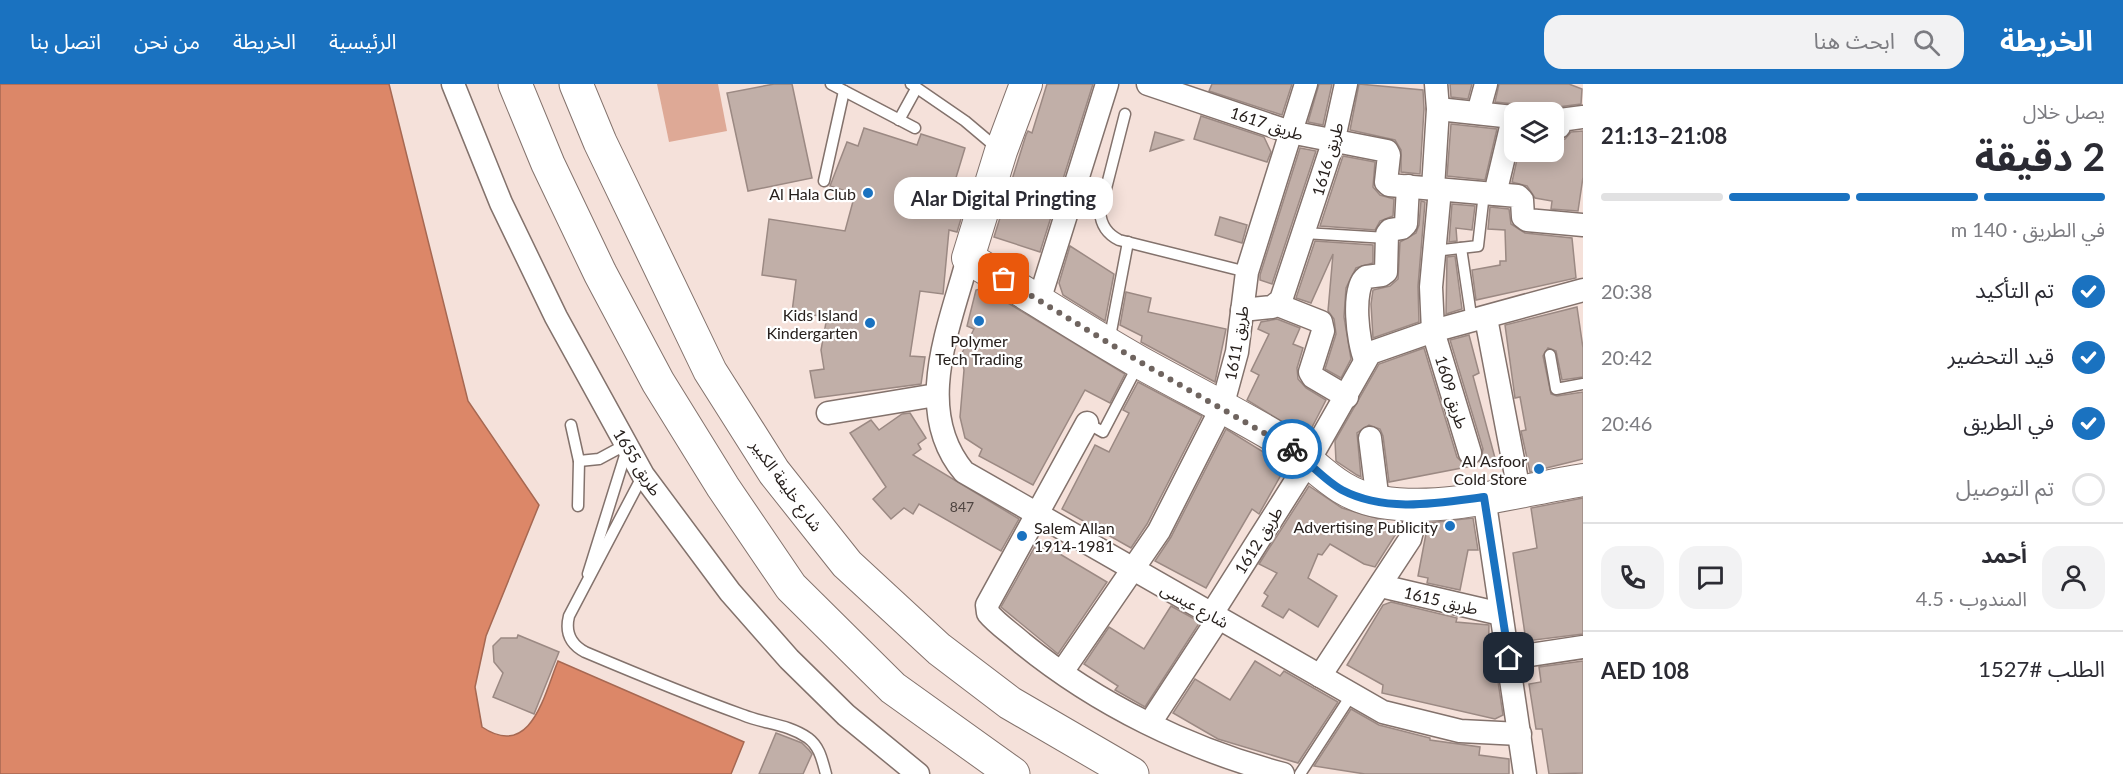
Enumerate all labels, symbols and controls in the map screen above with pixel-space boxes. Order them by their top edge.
search box [1544,15,1964,69]
text: الخريطة [2000,23,2093,57]
icon: search [1910,26,1943,59]
text: ابحث هنا [1814,27,1895,54]
text: اتصل بنا [30,28,101,53]
text: من نحن [134,28,200,53]
text: الخريطة [233,28,296,53]
text: الرئيسية [329,28,396,53]
text: يصل خلال [2023,99,2105,123]
street label: طريق 1617 [1227,102,1306,146]
map controls [1504,102,1564,162]
button: layers [1504,102,1564,162]
street label: طريق 1616 [1307,120,1349,199]
text: 21:08–21:13 [1601,122,1727,149]
text: 2 دقيقة [1975,133,2105,179]
callout: Alar Digital Pringting [894,177,1114,219]
place label: Al Hala Club [769,184,856,203]
marker: Al Hala Club [861,186,875,200]
text: Alar Digital Pringting [911,186,1096,210]
text: في الطريق · 140 m [1951,217,2105,241]
pin [978,253,1029,304]
icon: bag [987,262,1020,295]
icon: check [2072,275,2105,308]
text: تم التأكيد [1975,276,2054,303]
text: 20:38 [1601,279,1652,303]
street label: طريق 1611 [1220,304,1254,382]
place label: Kids Island Kindergarten [766,305,858,342]
marker: Polymer Tech Trading [972,314,986,328]
marker: Kids Island Kindergarten [863,316,877,330]
place label: Polymer Tech Trading [935,331,1023,368]
icon: check [2072,341,2105,374]
text: قيد التحضير [1948,342,2054,369]
text: 20:42 [1601,345,1652,369]
street label: طريق 1609 [1430,353,1472,432]
icon: check [2072,407,2105,440]
text: في الطريق [1963,408,2054,435]
text: 20:46 [1601,411,1652,435]
courier [1262,419,1322,479]
street label: طريق 1655 [608,425,666,500]
icon: bike [1276,433,1309,466]
street label: شارع خليفة الكبير [743,434,827,537]
place label: Al Asfoor Cold Store [1454,451,1527,488]
marker: Al Asfoor Cold Store [1532,462,1546,476]
text: تم التوصيل [1956,474,2054,501]
house number: 847 [950,498,974,515]
street label: طريق 1612 [1230,503,1288,578]
place label: Advertising Publicity [1294,517,1439,536]
place label: Salem Allan 1914-1981 [1034,518,1115,555]
marker: Advertising Publicity [1443,519,1457,533]
marker: Salem Allan 1914-1981 [1015,529,1029,543]
text: أحمد [1981,541,2027,568]
button: phone [1601,546,1664,609]
button: chat [1679,546,1742,609]
button: person [2042,546,2105,609]
street label: شارع عيسى [1156,579,1232,635]
street label: طريق 1615 [1402,582,1480,620]
text: المندوب · 4.5 [1916,586,2027,610]
pin [1483,632,1534,683]
icon: home [1492,641,1525,674]
text: الطلب #1527 [1978,655,2105,682]
text: AED 108 [1601,657,1689,684]

